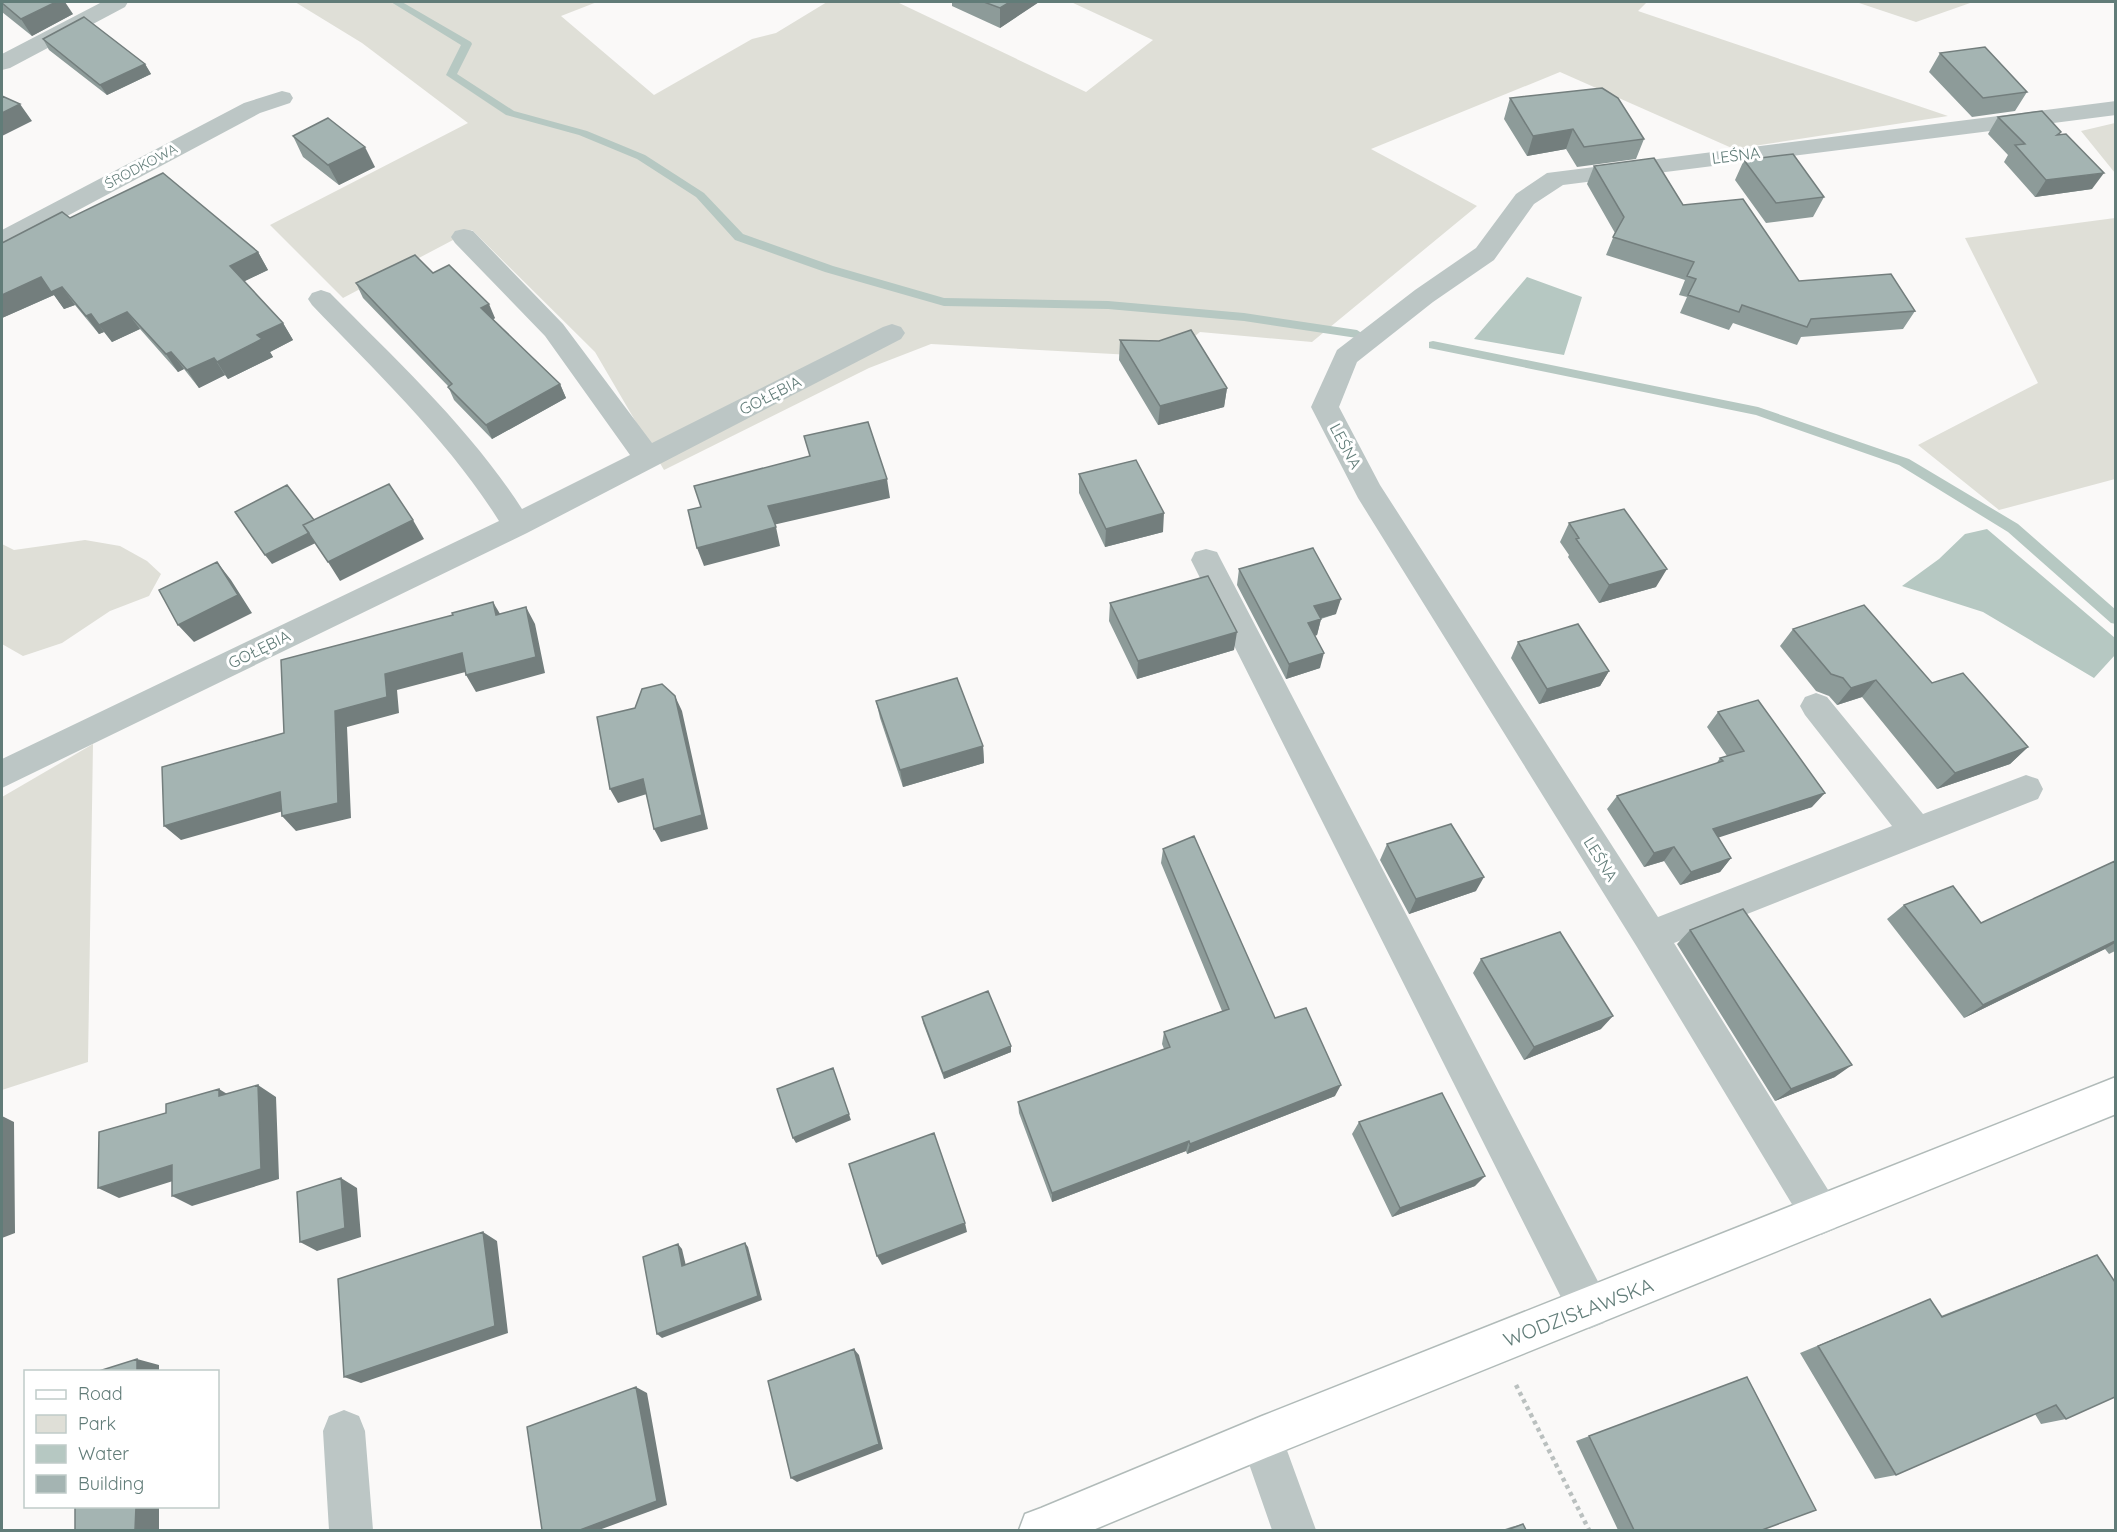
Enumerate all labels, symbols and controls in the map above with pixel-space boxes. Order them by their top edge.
street label: ŚRODKOWA [102,139,180,193]
street label: LEŚNA [1711,142,1761,168]
street label: GOŁĘBIA [736,371,804,419]
street label: LEŚNA [1326,420,1366,472]
street label: GOŁĘBIA [225,625,293,673]
street label: LEŚNA [1580,833,1622,885]
street label: WODZISŁAWSKA [1499,1272,1657,1352]
legend [24,1370,219,1508]
text: Road [78,1382,123,1405]
text: Park [78,1412,116,1435]
text: Water [78,1442,129,1465]
text: Building [78,1472,144,1495]

